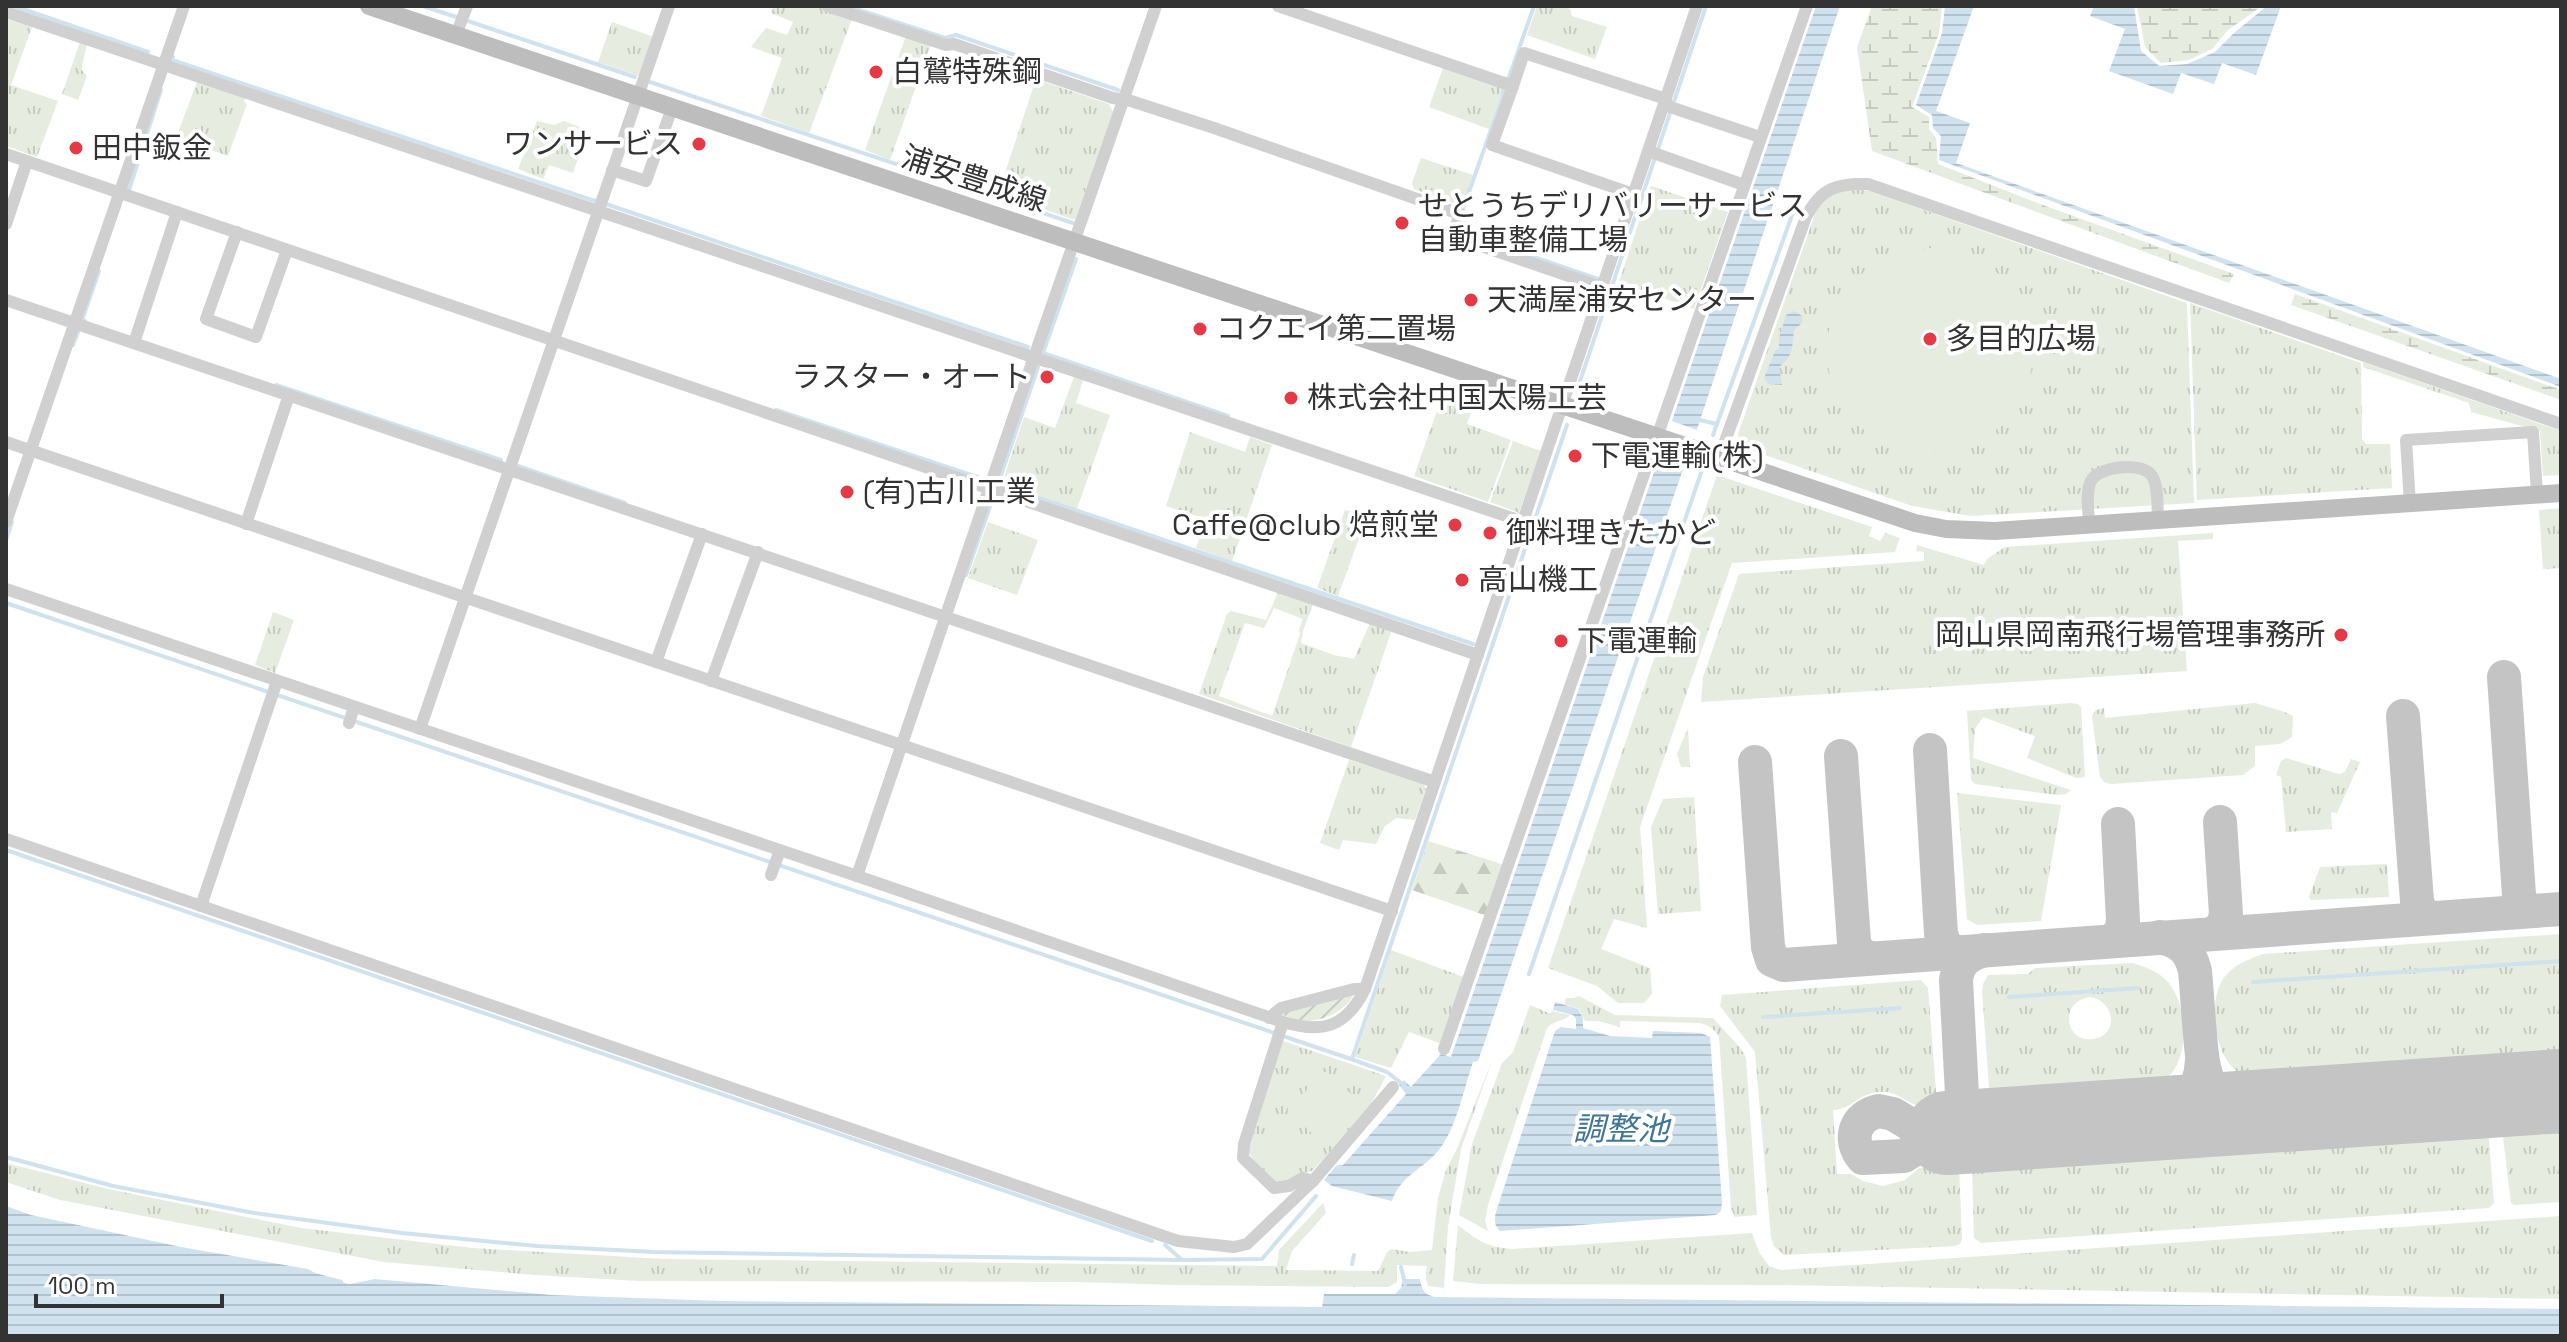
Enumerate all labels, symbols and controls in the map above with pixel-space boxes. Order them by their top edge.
place label: 白鷲特殊鋼 [892,52,1042,91]
marker: 白鷲特殊鋼 [867,63,885,81]
place label: ワンサービス [503,124,683,163]
place label: 田中鈑金 [92,128,212,167]
marker: ワンサービス [690,135,708,153]
street label: 浦安豊成線 [897,137,1052,220]
marker: 田中鈑金 [67,139,85,157]
place label: せとうちデリバリーサービス 自動車整備工場 [1418,186,1807,259]
marker: せとうちデリバリーサービス 自動車整備工場 [1393,214,1411,232]
place label: 天満屋浦安センター [1487,280,1757,319]
marker: 天満屋浦安センター [1462,291,1480,309]
place label: コクエイ第二置場 [1216,309,1456,348]
place label: 多目的広場 [1946,319,2096,358]
marker: コクエイ第二置場 [1191,320,1209,338]
marker: 多目的広場 [1921,330,1939,348]
place label: ラスター・オート [792,357,1031,396]
marker: ラスター・オート [1038,368,1056,386]
place label: 株式会社中国太陽工芸 [1307,378,1607,417]
marker: 株式会社中国太陽工芸 [1282,389,1300,407]
place label: 下電運輸(株) [1591,436,1764,475]
marker: 下電運輸(株) [1566,447,1584,465]
place label: (有)古川工業 [863,472,1036,511]
marker: (有)古川工業 [838,483,856,501]
place label: Caffe@club 焙煎堂 [1172,505,1439,544]
place label: 御料理きたかど [1506,513,1716,552]
marker: Caffe@club 焙煎堂 [1446,516,1464,534]
marker: 御料理きたかど [1481,524,1499,542]
place label: 高山機工 [1478,560,1598,599]
marker: 高山機工 [1453,571,1471,589]
place label: 岡山県岡南飛行場管理事務所 [1935,615,2325,654]
place label: 下電運輸 [1577,621,1697,660]
marker: 岡山県岡南飛行場管理事務所 [2332,626,2350,644]
marker: 下電運輸 [1552,632,1570,650]
water label: 調整池 [1573,1109,1672,1149]
scale bar [36,1258,222,1308]
text: 100 m [48,1270,116,1301]

